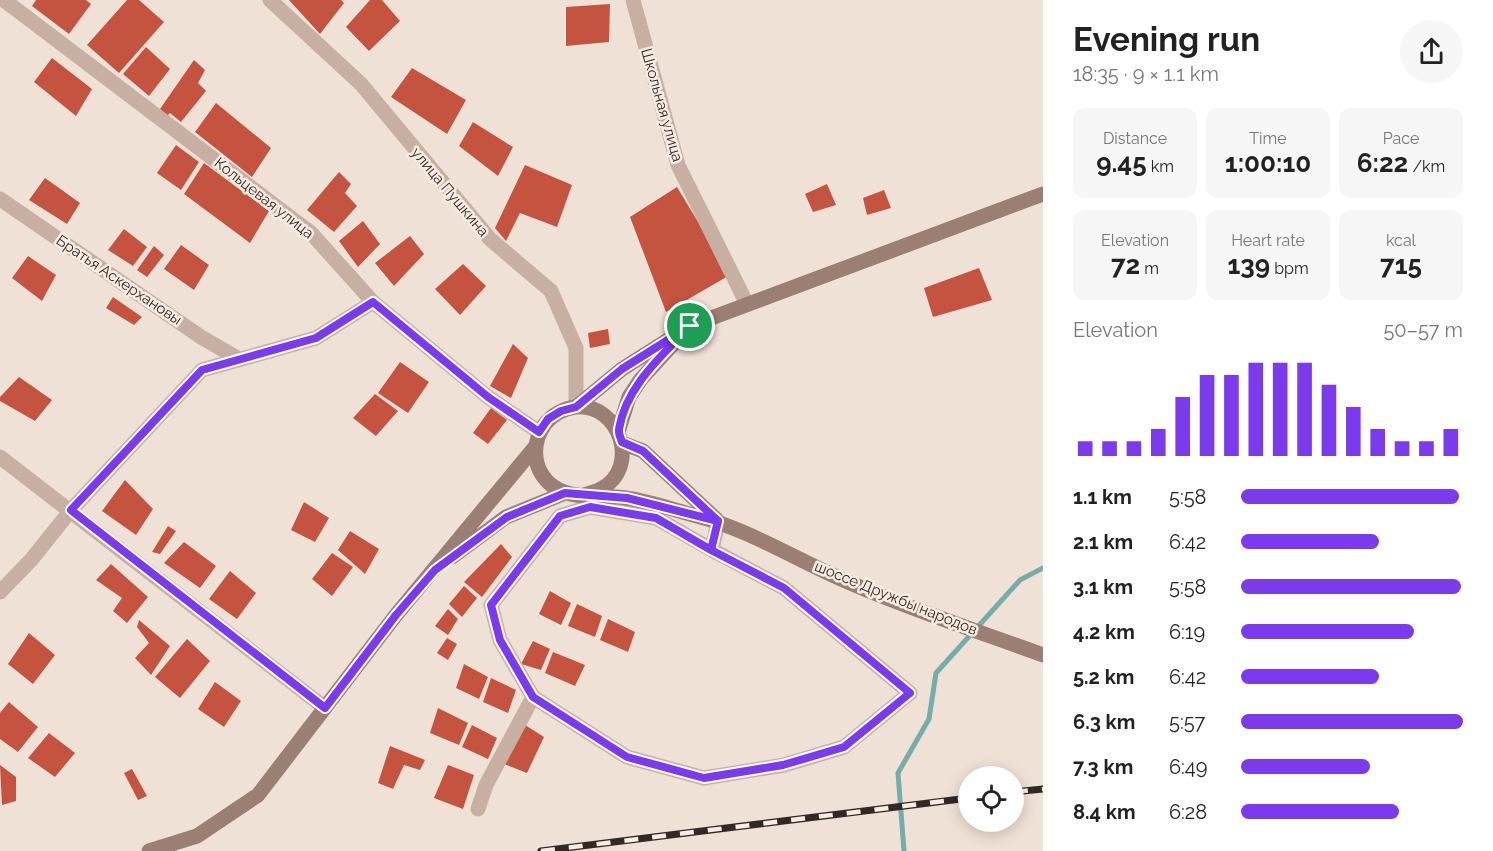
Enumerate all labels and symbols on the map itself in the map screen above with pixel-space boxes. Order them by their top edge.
street label: Школьная улица [637,46,687,164]
street label: улица Пушкина [408,144,492,240]
street label: Кольцевая улица [211,154,317,242]
street label: Братья Аскерхановы [53,231,185,329]
pin [664,300,715,351]
street label: шоссе Дружбы народов [812,557,980,639]

